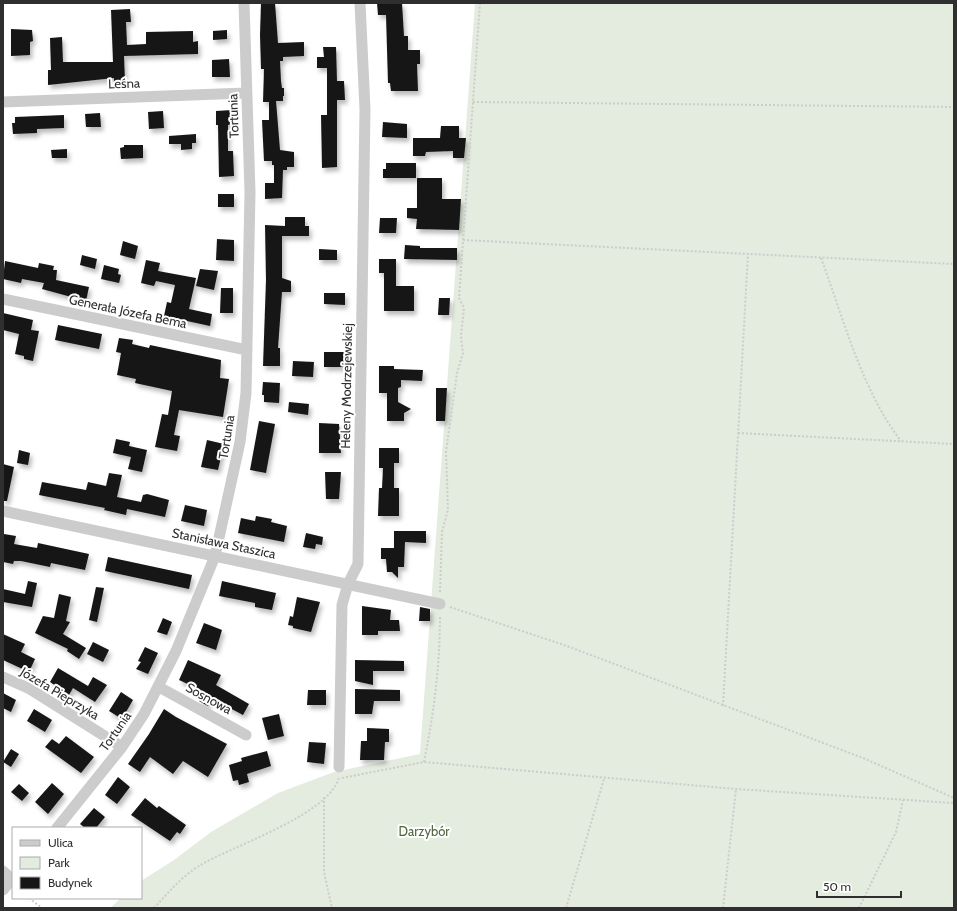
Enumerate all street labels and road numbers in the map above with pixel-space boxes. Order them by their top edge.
street label: Leśna [108,74,141,92]
street label: Tortunia [224,93,242,139]
street label: Generała Józefa Bema [68,291,189,331]
street label: Heleny Modrzejewskiej [337,323,356,449]
street label: Tortunia [215,413,238,460]
street label: Stanisława Staszica [171,524,278,562]
street label: Józefa Pieprzyka [17,663,103,723]
street label: Sosnowa [183,679,235,718]
street label: Tortunia [96,708,135,754]

